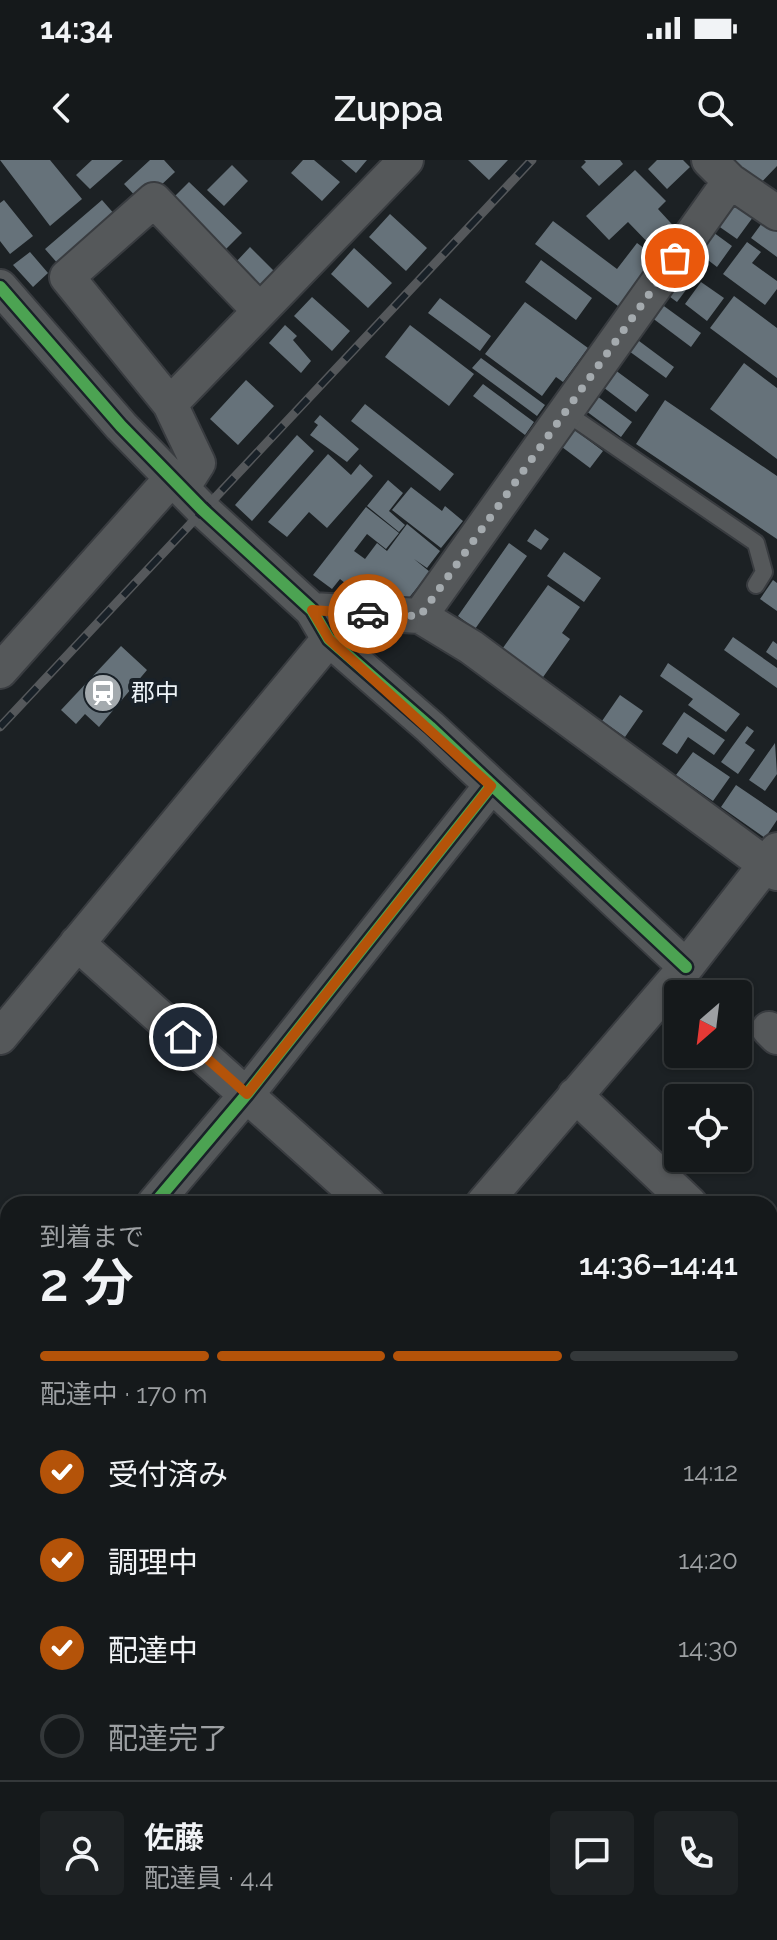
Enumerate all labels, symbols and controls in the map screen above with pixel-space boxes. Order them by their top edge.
text: 14:34 [40,11,113,46]
icon: back [40,86,84,130]
icon: search [693,86,737,130]
text: Zuppa [334,87,443,129]
pin [641,224,709,292]
icon: bag [653,236,697,280]
courier [328,574,408,654]
icon: car [346,592,390,636]
station icon: 郡中 [82,672,124,714]
place label: 郡中 [131,678,179,707]
north arrow [664,980,752,1068]
map controls [664,980,752,1172]
pin [149,1003,217,1071]
icon: home [161,1015,205,1059]
button: locate [664,1084,752,1172]
text: 到着まで [40,1222,144,1252]
text: 14:36–14:41 [579,1247,738,1282]
text: 2 分 [40,1252,133,1313]
text: 配達中 · 170 m [40,1379,207,1409]
icon: check [40,1450,84,1494]
text: 受付済み [108,1457,228,1492]
text: 14:12 [683,1457,738,1487]
icon: check [40,1538,84,1582]
text: 調理中 [108,1545,198,1580]
text: 14:20 [678,1545,738,1575]
icon: check [40,1626,84,1670]
text: 配達中 [108,1633,198,1668]
text: 14:30 [678,1633,738,1663]
text: 配達完了 [108,1721,228,1756]
button: person [40,1811,124,1895]
button: chat [550,1811,634,1895]
button: phone [654,1811,738,1895]
text: 佐藤 [144,1820,204,1855]
text: 配達員 · 4.4 [144,1863,273,1893]

